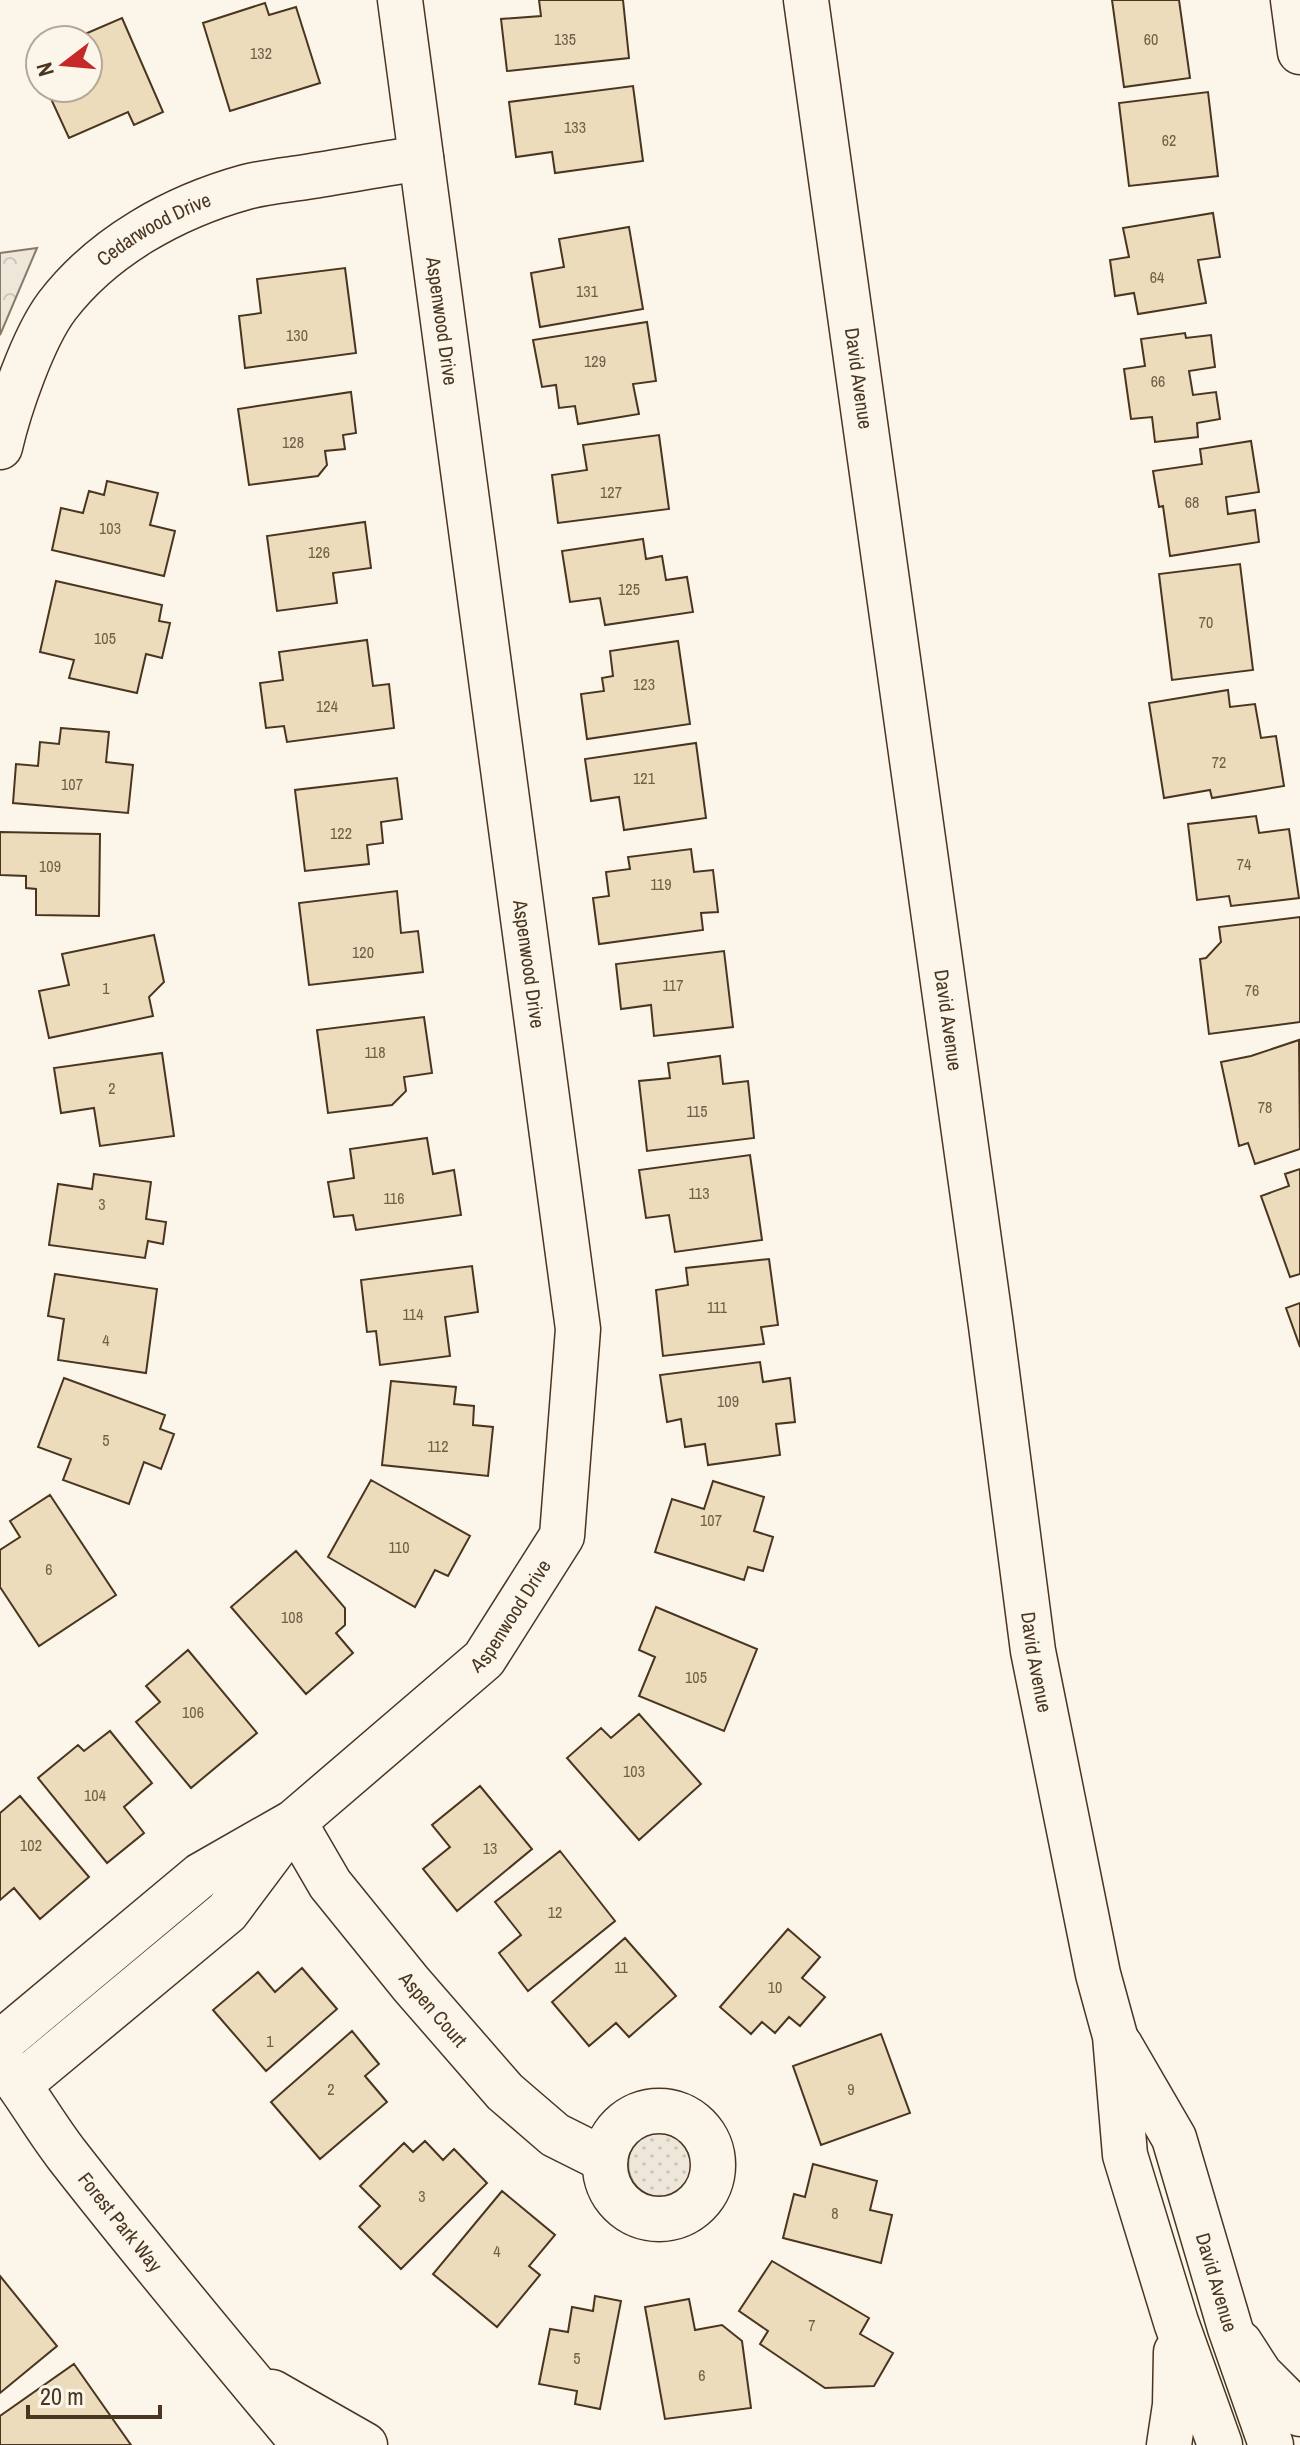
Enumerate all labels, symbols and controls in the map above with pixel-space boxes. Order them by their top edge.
north arrow [24,24,104,104]
house number: 135 [554,28,576,50]
house number: 60 [1144,28,1158,50]
house number: 132 [250,42,272,64]
text: N [29,59,61,80]
house number: 133 [564,116,586,138]
house number: 62 [1162,129,1176,151]
street label: Cedarwood Drive [91,186,214,272]
street label: Aspenwood Drive [420,254,465,387]
house number: 64 [1150,266,1164,288]
house number: 131 [576,280,599,302]
house number: 130 [286,324,308,346]
street label: David Avenue [839,326,880,431]
house number: 129 [584,350,606,372]
house number: 66 [1151,370,1165,392]
house number: 128 [282,431,304,453]
house number: 127 [600,481,622,503]
house number: 68 [1185,491,1199,513]
house number: 103 [99,517,121,539]
house number: 126 [308,541,330,563]
house number: 125 [618,578,640,600]
house number: 70 [1199,611,1213,633]
house number: 105 [94,627,116,649]
house number: 123 [633,673,655,695]
house number: 124 [316,695,338,717]
house number: 72 [1212,751,1226,773]
house number: 121 [633,767,656,789]
house number: 107 [61,773,83,795]
house number: 122 [330,822,352,844]
house number: 74 [1237,853,1251,875]
house number: 109 [39,855,61,877]
house number: 119 [651,873,671,895]
street label: Aspenwood Drive [507,897,552,1030]
house number: 120 [352,941,374,963]
street label: David Avenue [928,968,969,1072]
house number: 117 [663,974,683,996]
house number: 1 [102,977,110,999]
house number: 76 [1245,979,1259,1001]
house number: 118 [365,1041,385,1063]
house number: 2 [108,1077,116,1099]
house number: 78 [1258,1096,1272,1118]
house number: 115 [687,1100,707,1122]
house number: 113 [689,1182,709,1204]
house number: 116 [384,1187,404,1209]
house number: 3 [98,1193,106,1215]
house number: 111 [707,1296,728,1318]
house number: 114 [403,1303,423,1325]
house number: 4 [102,1329,110,1351]
house number: 109 [717,1390,739,1412]
house number: 5 [102,1429,110,1451]
house number: 112 [428,1435,448,1457]
house number: 107 [700,1509,722,1531]
house number: 110 [389,1536,409,1558]
street label: Aspenwood Drive [463,1554,557,1679]
house number: 6 [45,1558,53,1580]
house number: 108 [281,1606,303,1628]
street label: David Avenue [1015,1610,1059,1715]
house number: 105 [685,1666,707,1688]
house number: 106 [182,1701,204,1723]
house number: 103 [623,1760,645,1782]
house number: 104 [84,1784,106,1806]
house number: 102 [20,1834,42,1856]
house number: 13 [483,1837,497,1859]
house number: 12 [548,1901,562,1923]
house number: 11 [614,1956,629,1978]
street label: Aspen Court [393,1965,474,2053]
house number: 10 [768,1976,782,1998]
house number: 1 [266,2030,274,2052]
house number: 2 [327,2078,335,2100]
house number: 9 [847,2078,855,2100]
street label: Forest Park Way [72,2166,170,2278]
house number: 3 [418,2185,426,2207]
house number: 8 [831,2202,839,2224]
street label: David Avenue [1190,2229,1244,2335]
house number: 4 [493,2240,501,2262]
house number: 7 [808,2314,816,2336]
house number: 5 [573,2347,581,2369]
house number: 6 [698,2364,706,2386]
scale bar [28,2369,160,2419]
text: 20 m [40,2380,84,2412]

